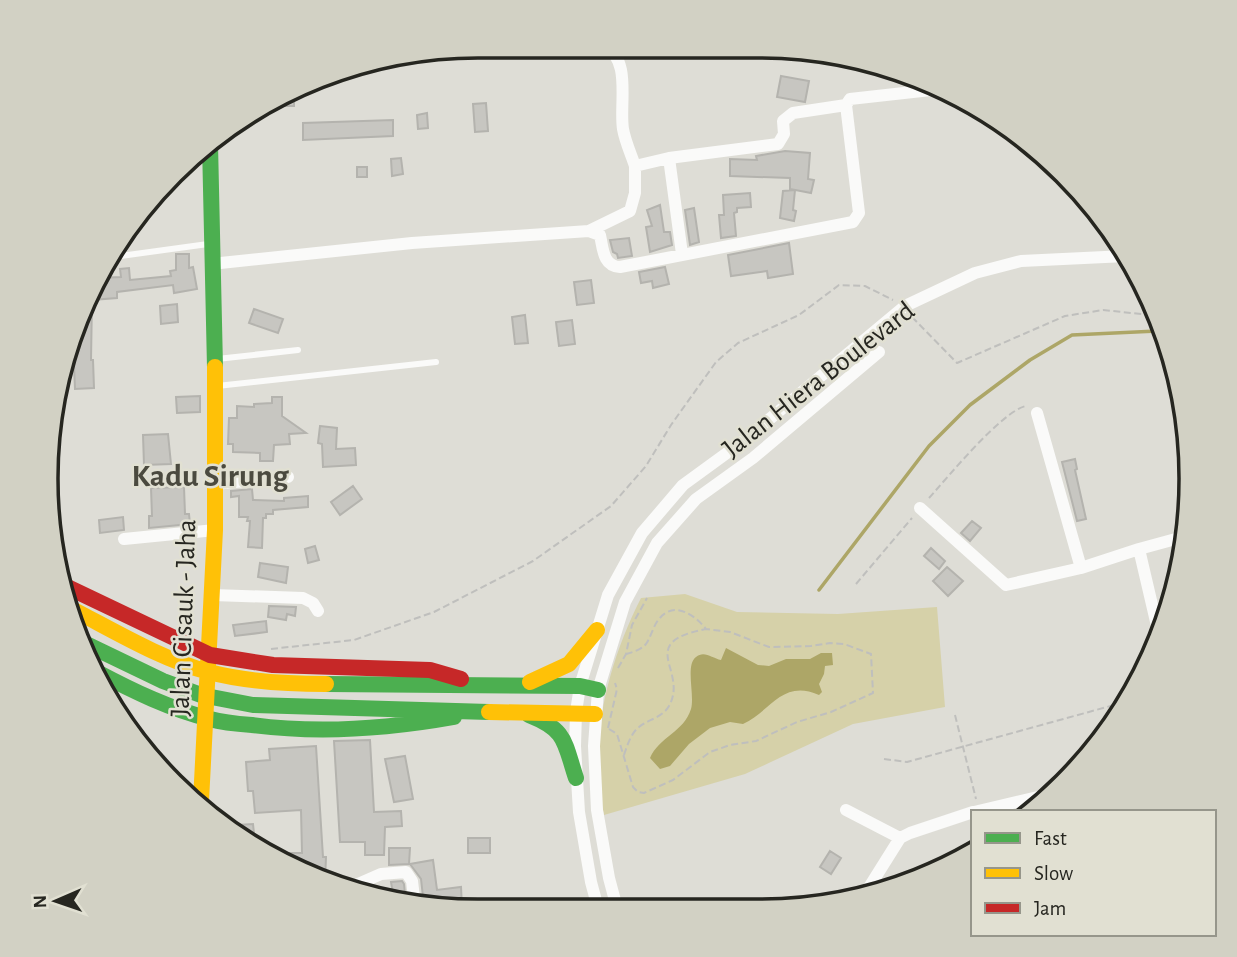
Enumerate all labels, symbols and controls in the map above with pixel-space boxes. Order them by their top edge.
street label: Jalan Hiera Boulevard [718,297,920,463]
district label: Kadu Sirung [131,460,290,492]
street label: Jalan Cisauk - Jaha [167,519,201,717]
legend [971,810,1216,936]
text: Fast [1034,828,1067,849]
text: Slow [1034,863,1073,884]
north arrow [21,866,91,936]
text: N [31,895,50,908]
text: Jam [1034,898,1066,919]

